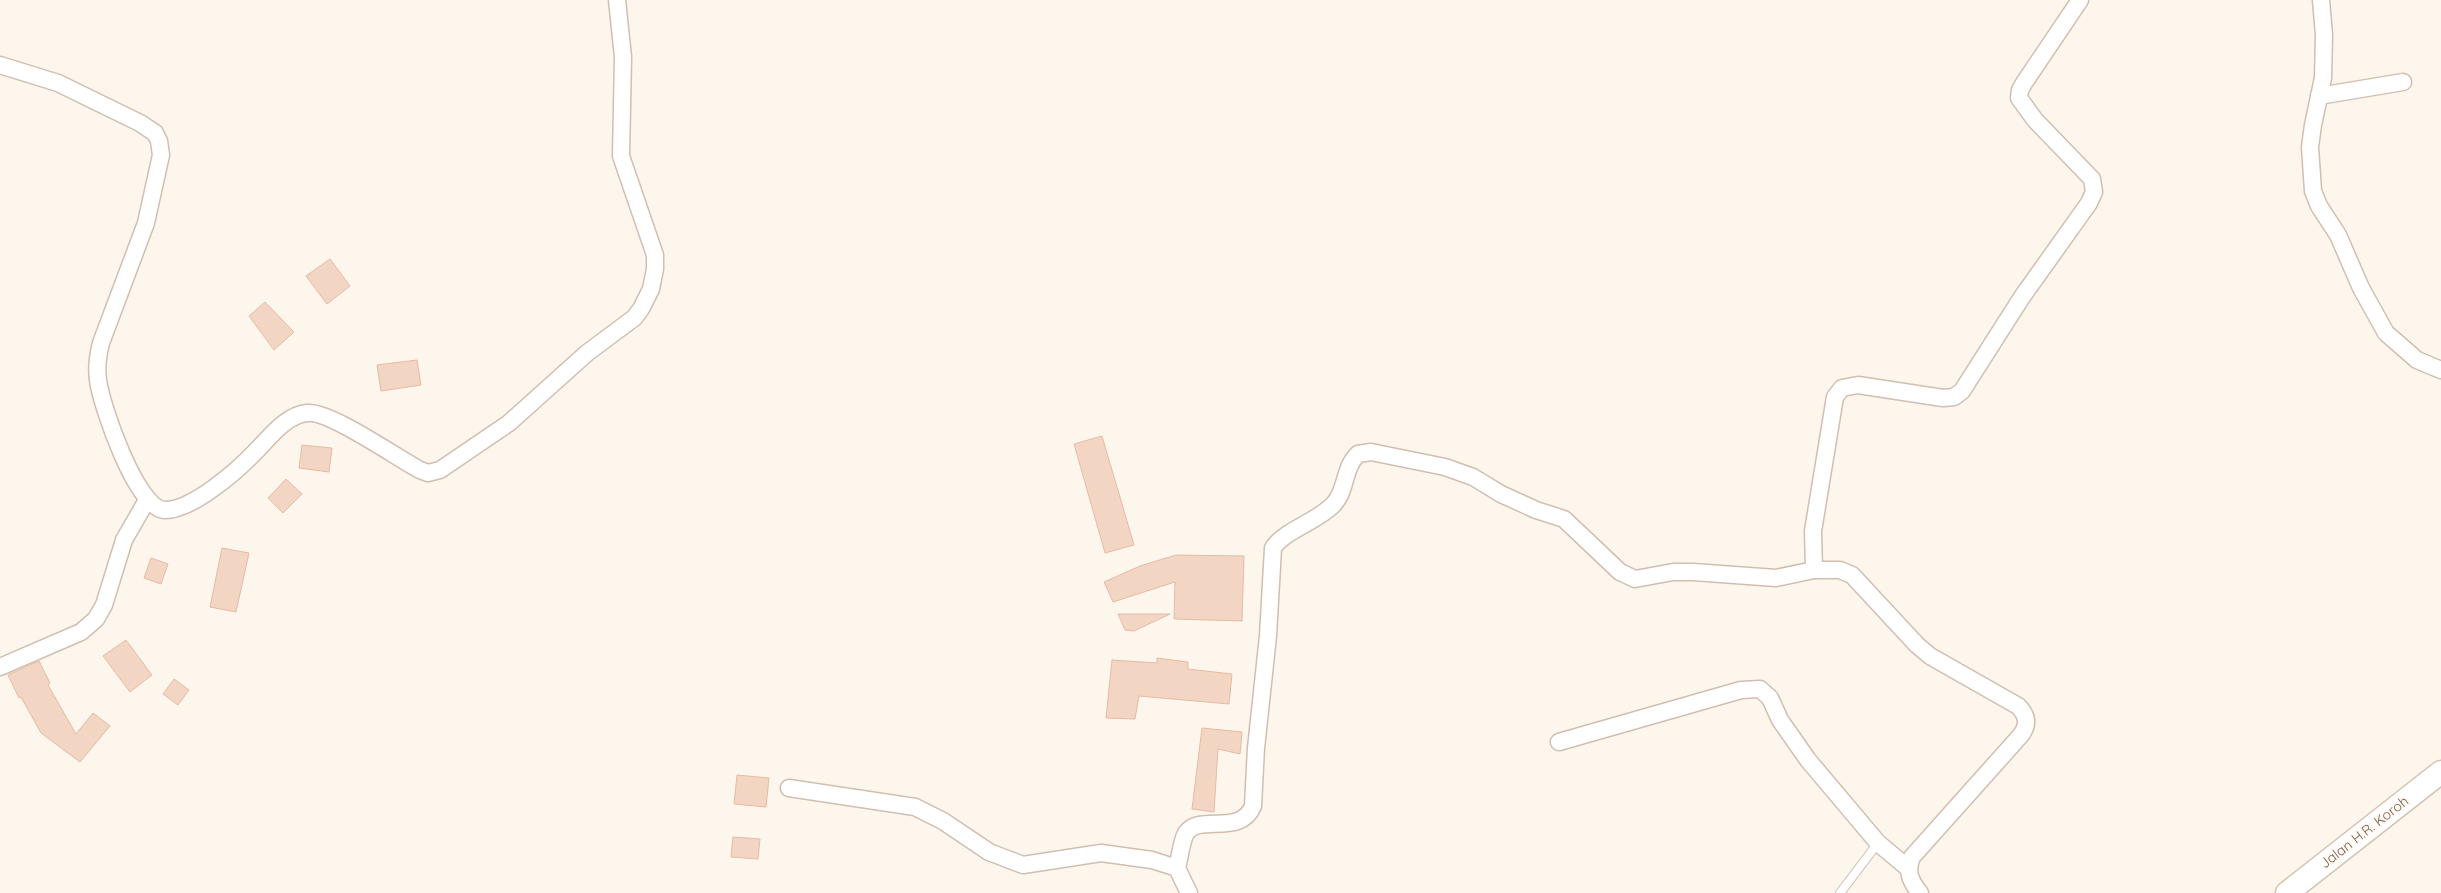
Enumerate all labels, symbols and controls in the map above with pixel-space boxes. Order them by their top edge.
street label: Jalan H.R. Koroh [2316,792,2412,872]

